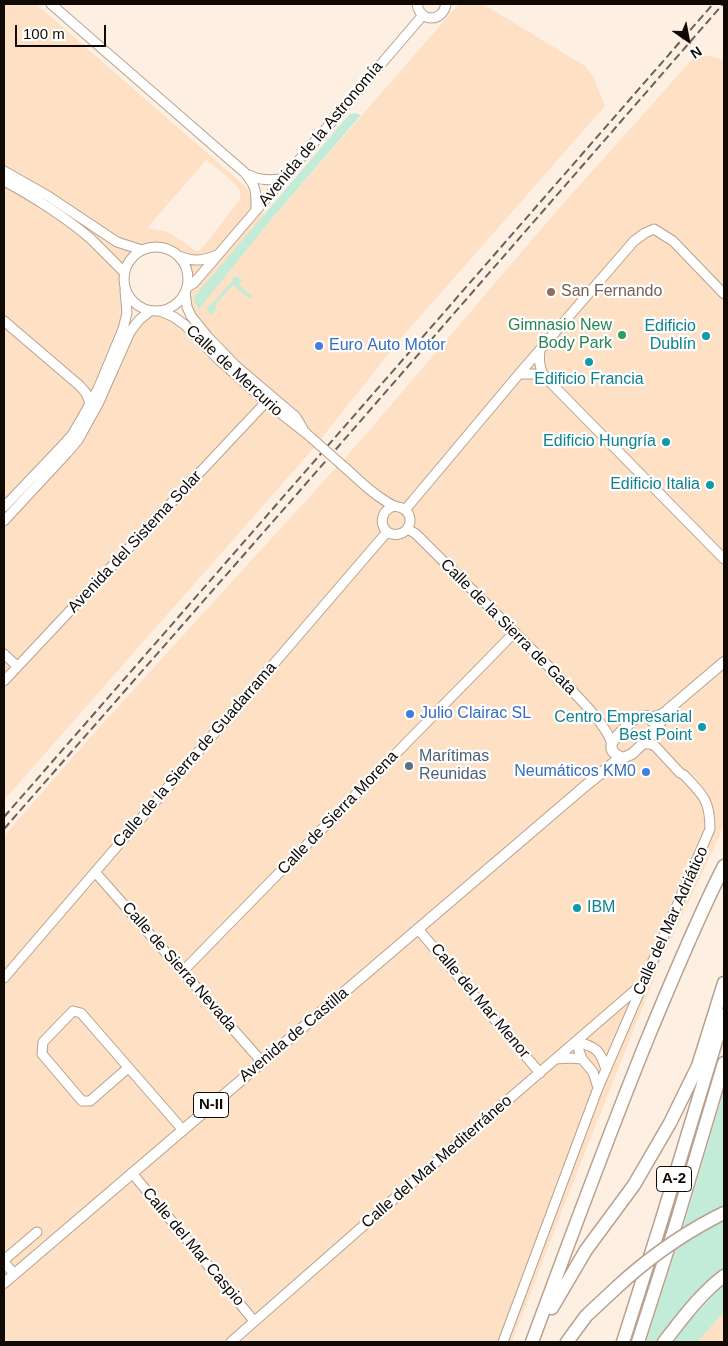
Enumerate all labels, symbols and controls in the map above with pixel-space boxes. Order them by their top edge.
scale bar [18,15,109,47]
north arrow [663,15,713,65]
text: 100 m [23,25,65,42]
text: N [688,43,705,62]
street label: Avenida de la Astronomía [255,58,387,210]
place label: San Fernando [561,282,662,302]
marker: San Fernando [545,286,557,298]
place label: Gimnasio New Body Park [508,316,612,354]
place label: Edificio Dublín [644,317,696,355]
street label: Calle de Mercurio [182,321,286,421]
marker: Gimnasio New Body Park [616,329,628,341]
marker: Edificio Dublín [700,330,712,342]
place label: Euro Auto Motor [329,336,446,356]
marker: Euro Auto Motor [313,340,325,352]
marker: Edificio Francia [583,356,595,368]
place label: Edificio Francia [534,370,644,390]
place label: Edificio Hungría [543,432,656,452]
marker: Edificio Hungría [660,436,672,448]
street label: Avenida del Sistema Solar [64,467,206,617]
place label: Edificio Italia [610,475,700,495]
marker: Edificio Italia [704,479,716,491]
street label: Calle de la Sierra de Gata [436,555,580,699]
street label: Calle de la Sierra de Guadarrama [109,658,281,852]
place label: Julio Clairac SL [420,704,531,724]
marker: Julio Clairac SL [404,708,416,720]
place label: Centro Empresarial Best Point [554,708,692,746]
marker: Centro Empresarial Best Point [696,721,708,733]
street label: Calle de Sierra Morena [274,747,402,879]
place label: Marítimas Reunidas [419,747,489,785]
marker: Marítimas Reunidas [403,760,415,772]
place label: Neumáticos KM0 [514,762,636,782]
marker: Neumáticos KM0 [640,766,652,778]
street label: Calle del Mar Adriático [629,844,713,998]
street label: Calle de Sierra Nevada [117,898,241,1036]
place label: IBM [587,898,615,918]
marker: IBM [571,902,583,914]
street label: Calle del Mar Menor [426,940,534,1062]
street label: Avenida de Castilla [235,984,353,1086]
street label: Calle del Mar Mediterráneo [358,1091,516,1233]
road number: N-II [194,1092,228,1118]
road number: A-2 [656,1166,692,1192]
street label: Calle del Mar Caspio [138,1184,248,1310]

